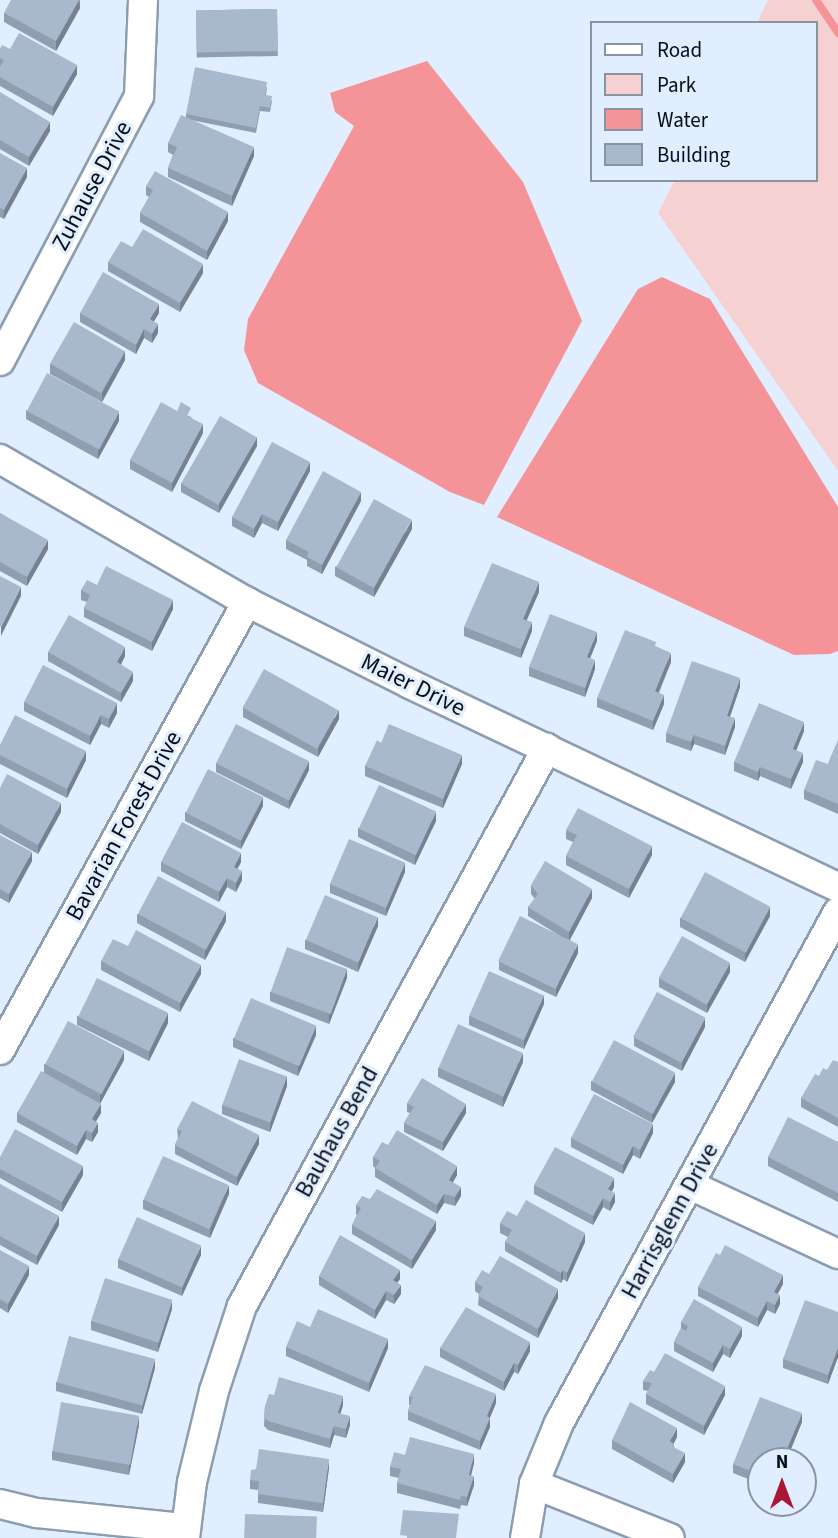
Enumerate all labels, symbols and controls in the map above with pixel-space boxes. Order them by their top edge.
legend [590,21,817,182]
text: Road [657,35,702,65]
text: Park [657,70,696,100]
text: Water [657,105,708,135]
street label: Zuhause Drive [46,116,138,256]
text: Building [657,140,730,170]
street label: Maier Drive [356,647,470,723]
street label: Bavarian Forest Drive [60,726,188,926]
street label: Bauhaus Bend [289,1062,385,1202]
street label: Harrisglenn Drive [615,1138,725,1304]
north arrow [747,1447,817,1517]
text: N [776,1449,788,1476]

